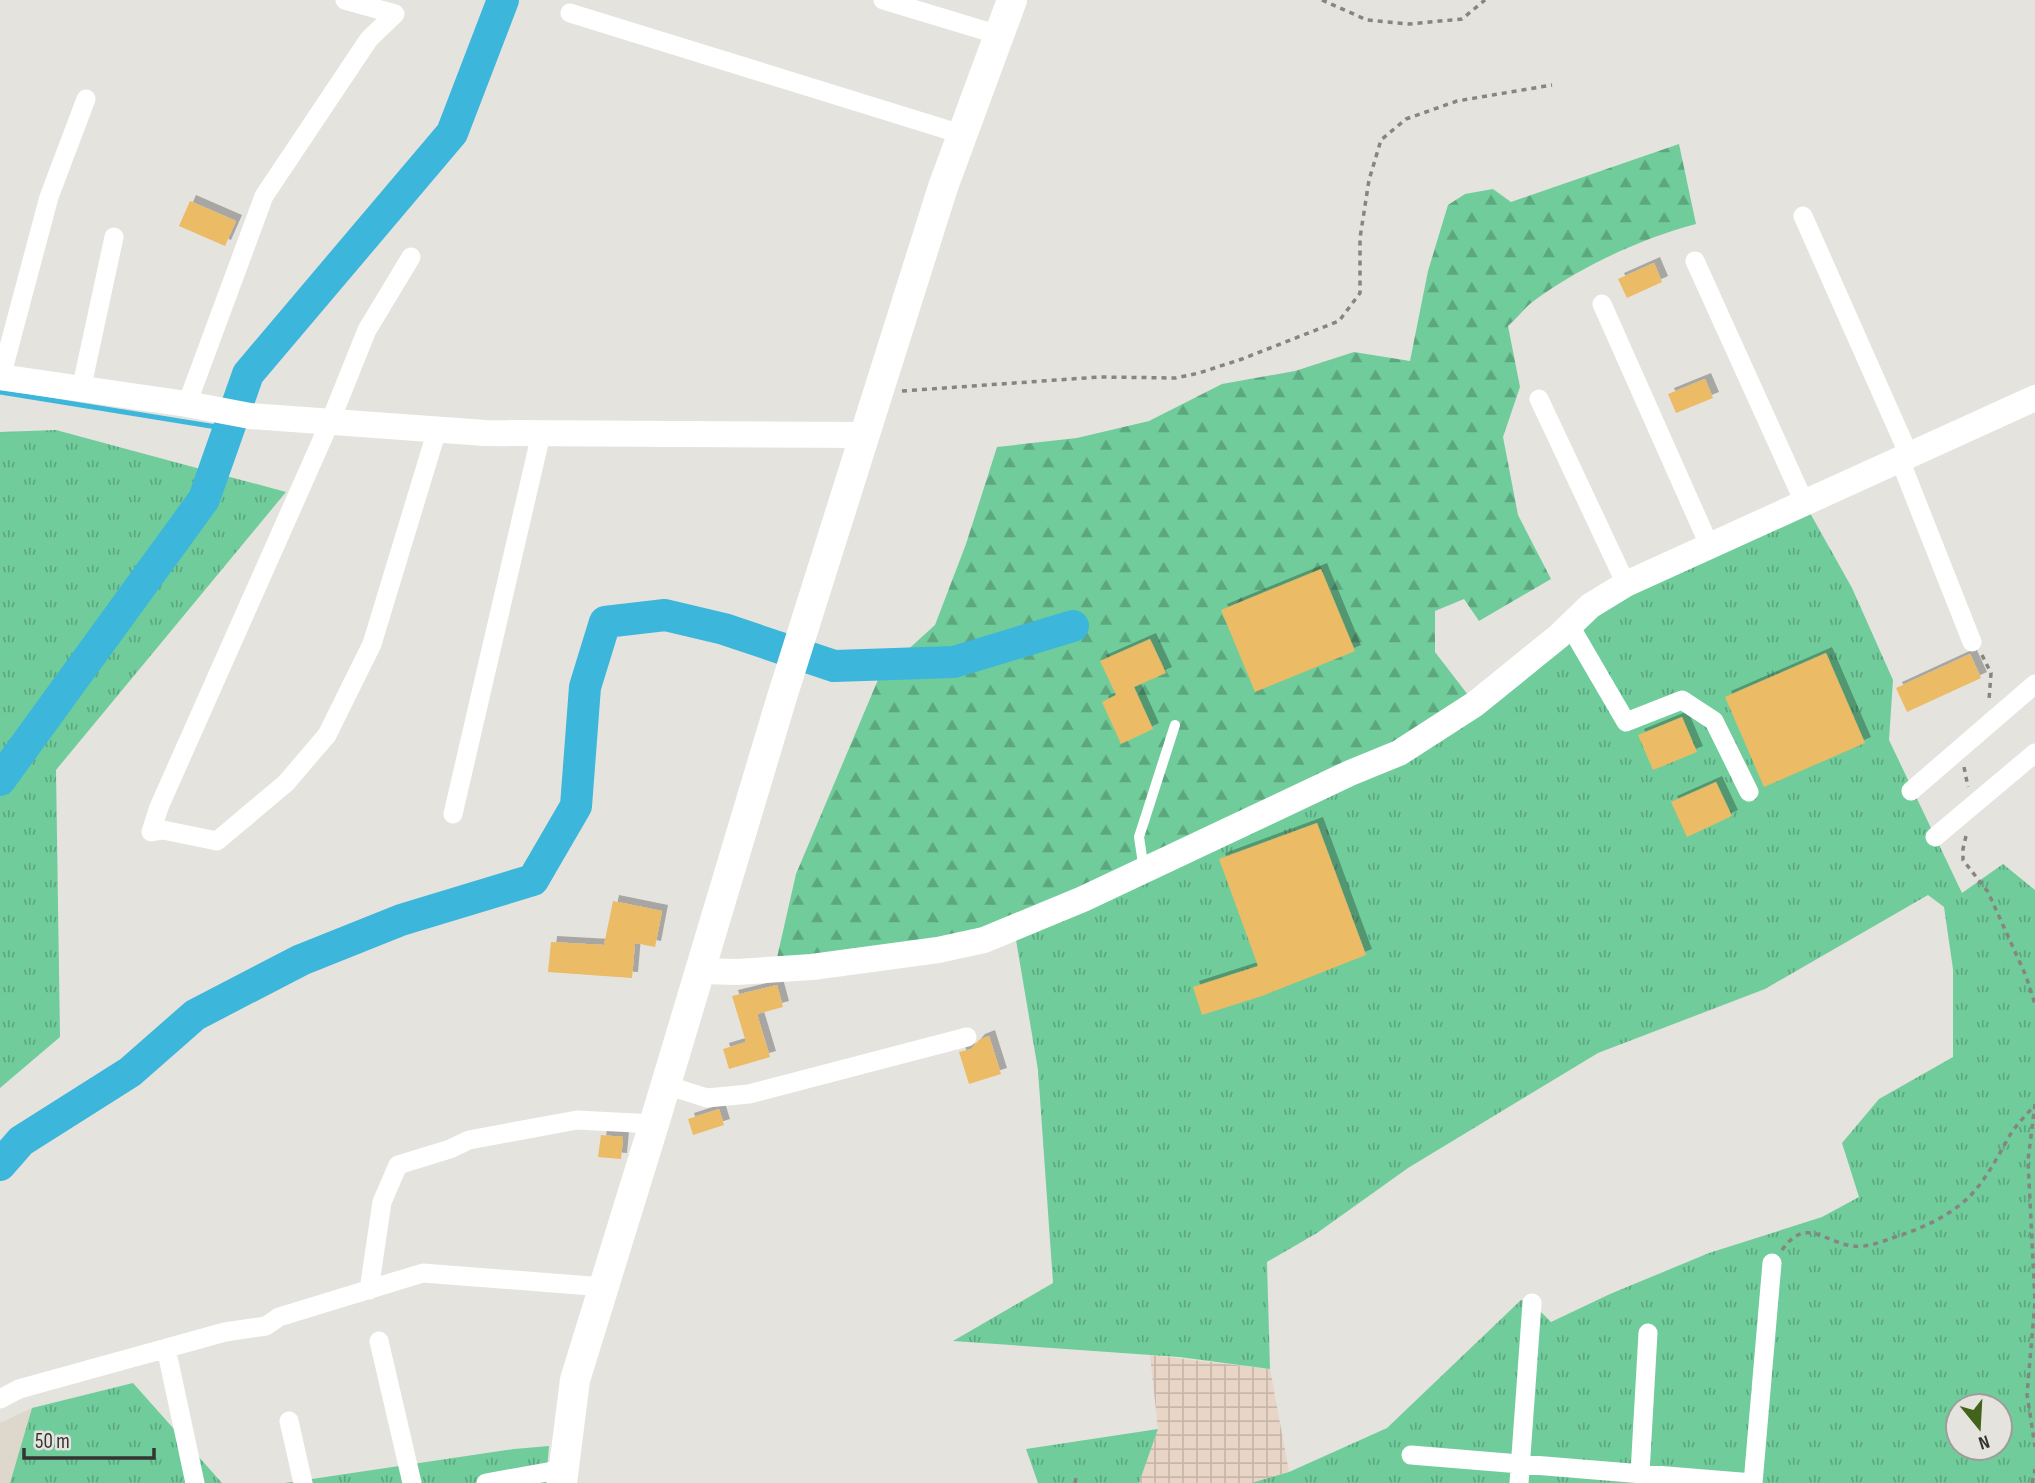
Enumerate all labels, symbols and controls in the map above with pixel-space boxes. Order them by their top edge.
north arrow [1944,1392,2014,1462]
scale bar [24,1416,154,1460]
text: 50 m [35,1429,70,1454]
text: N [1975,1429,1992,1454]

